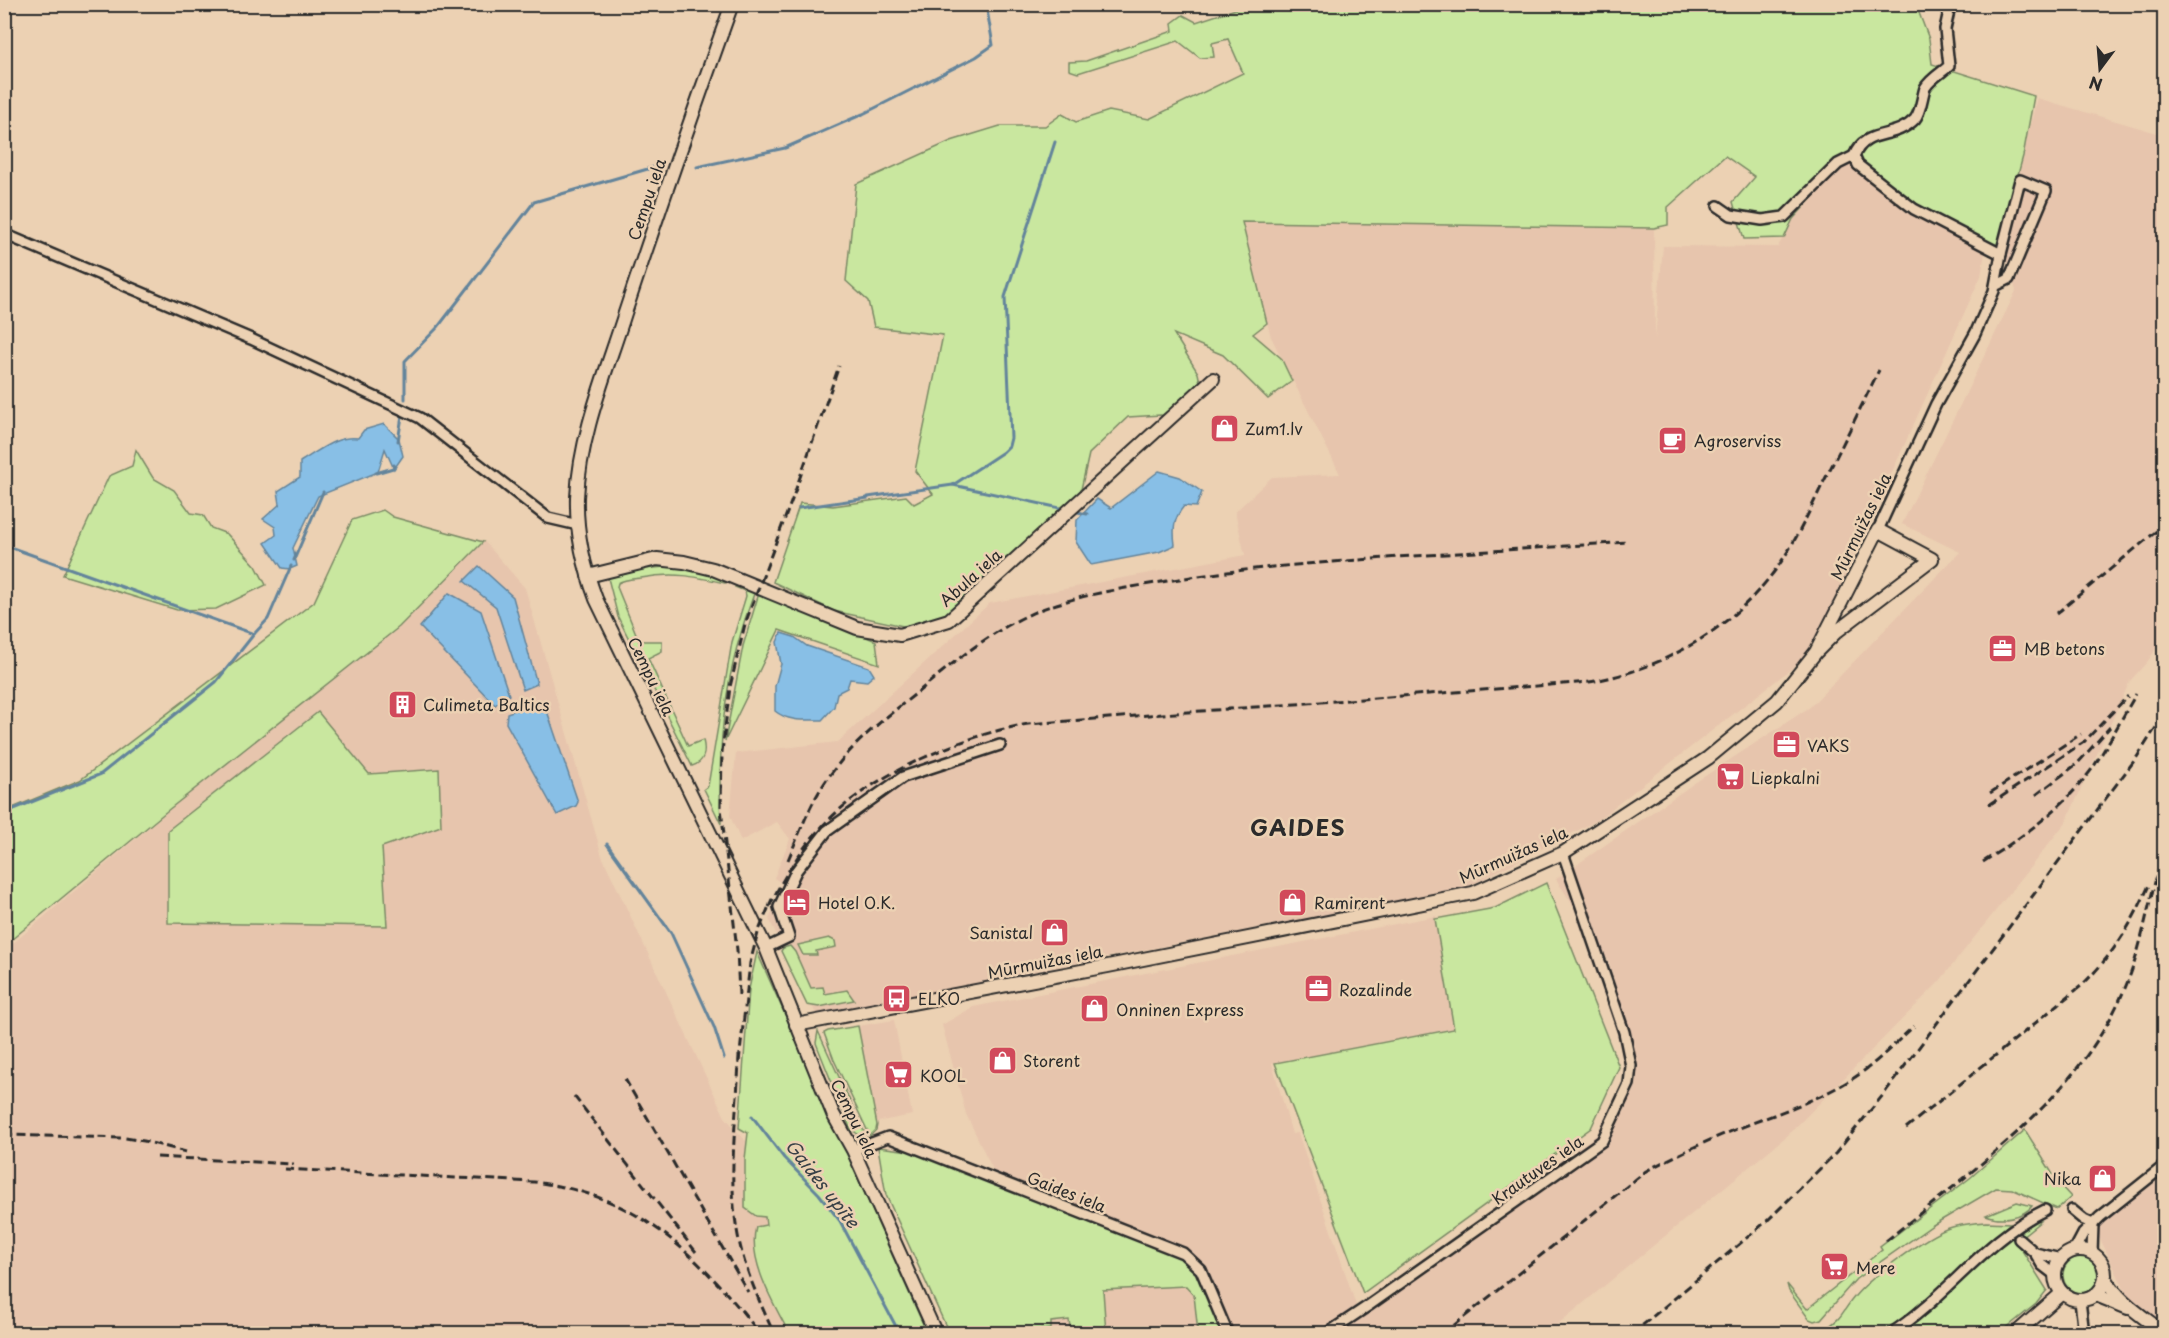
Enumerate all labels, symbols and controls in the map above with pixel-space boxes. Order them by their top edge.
north arrow [2070,39,2130,99]
text: N [2086,71,2105,98]
street label: Cempu iela [621,155,671,243]
shop icon: Zum1.lv [1208,412,1240,444]
place label: Zum1.lv [1245,416,1303,440]
cafe icon: Agroserviss [1657,424,1689,456]
place label: Agroserviss [1694,428,1781,452]
street label: Mūrmuižas iela [1824,468,1897,584]
street label: Abula iela [934,542,1007,612]
street label: Cempu iela [622,632,682,720]
office icon: MB betons [1987,632,2019,664]
place label: MB betons [2024,636,2105,660]
building icon: Culimeta Baltics [386,688,418,720]
place label: Culimeta Baltics [423,692,550,716]
office icon: VAKS [1770,729,1802,761]
place label: VAKS [1807,733,1850,757]
supermarket icon: Liepkalni [1714,761,1746,793]
place label: Liepkalni [1751,765,1820,789]
district label: GAIDES [1250,810,1346,843]
street label: Mūrmuižas iela [1455,819,1572,889]
hotel icon: Hotel O.K. [781,886,813,918]
shop icon: Ramirent [1277,886,1309,918]
place label: Hotel O.K. [818,890,895,914]
place label: Ramirent [1314,890,1386,914]
shop icon: Sanistal [1038,916,1070,948]
place label: Sanistal [969,920,1033,944]
street label: Mūrmuižas iela [985,938,1105,984]
office icon: Rozalinde [1302,973,1334,1005]
place label: Rozalinde [1339,977,1412,1001]
bus stop icon: ELKO [881,982,913,1014]
place label: ELKO [918,986,960,1010]
shop icon: Onninen Express [1079,993,1111,1025]
place label: Onninen Express [1116,997,1244,1021]
shop icon: Storent [986,1044,1018,1076]
place label: Storent [1023,1048,1080,1072]
supermarket icon: KOOL [883,1059,915,1091]
place label: KOOL [920,1063,966,1087]
street label: Cempu iela [825,1074,885,1162]
street label: Krautuves iela [1486,1128,1588,1209]
water label: Gaides upīte [780,1133,867,1234]
shop icon: Nika [2086,1162,2118,1194]
street label: Gaides iela [1024,1164,1110,1218]
place label: Nika [2044,1166,2081,1190]
supermarket icon: Mere [1819,1251,1851,1283]
place label: Mere [1856,1255,1896,1279]

